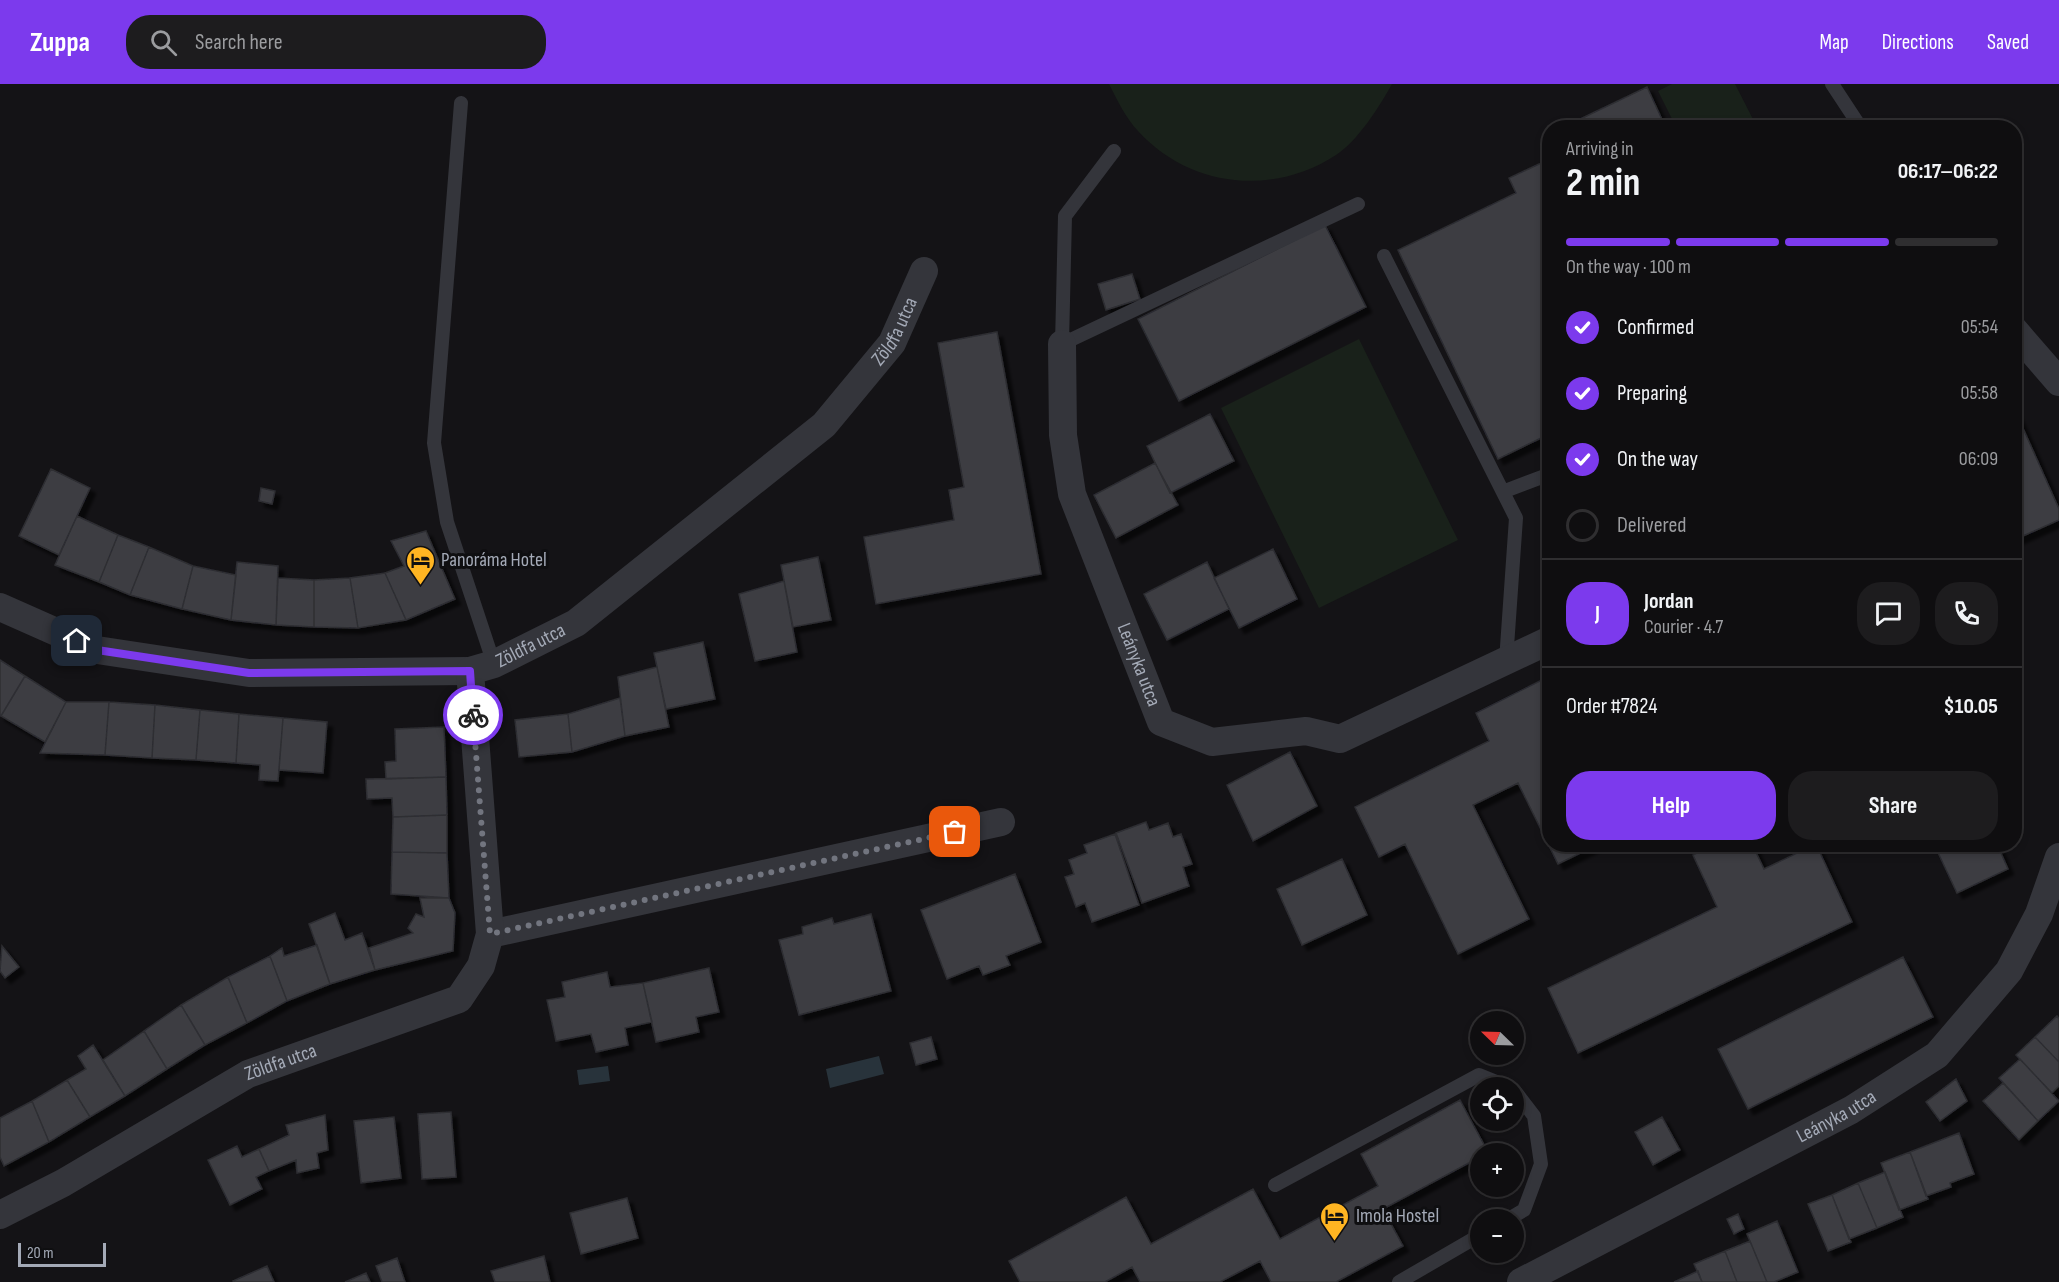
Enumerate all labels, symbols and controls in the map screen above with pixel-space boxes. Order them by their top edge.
search box [126,15,546,69]
text: Zuppa [30,26,90,59]
icon: search [147,26,180,59]
text: Search here [195,29,283,56]
text: Map [1819,30,1849,55]
text: Directions [1882,30,1954,55]
text: Saved [1987,30,2029,55]
text: Arriving in [1566,137,1634,161]
text: 06:17–06:22 [1898,158,1998,185]
text: 2 min [1566,160,1640,207]
text: On the way · 100 m [1566,255,1691,279]
street label: Zöldfa utca [866,294,923,371]
icon: check [1566,311,1599,344]
text: Confirmed [1617,314,1694,341]
text: 05:54 [1961,315,1998,339]
icon: check [1566,377,1599,410]
text: Preparing [1617,380,1687,407]
text: 05:58 [1960,381,1998,405]
icon: check [1566,443,1599,476]
text: On the way [1617,446,1698,473]
text: 06:09 [1959,447,1998,471]
text: Delivered [1617,512,1686,539]
hotel icon: Panoráma Hotel [404,544,436,586]
place label: Panoráma Hotel [441,548,547,572]
button: chat [1857,582,1920,645]
button: phone [1935,582,1998,645]
text: Jordan [1644,588,1693,615]
text: J [1595,600,1600,627]
pin [51,615,102,666]
text: Courier · 4.7 [1644,615,1723,639]
street label: Zöldfa utca [492,618,569,673]
street label: Leányka utca [1112,620,1166,710]
icon: home [60,624,93,657]
courier [443,685,503,745]
text: Order #7824 [1566,693,1657,720]
text: $10.05 [1944,693,1998,720]
icon: bike [457,699,490,732]
button: Help [1566,771,1776,840]
button: Share [1788,771,1998,840]
pin [929,806,980,857]
icon: bag [938,815,971,848]
north arrow [1470,1011,1524,1065]
map controls [1470,1011,1524,1263]
street label: Zöldfa utca [241,1039,320,1086]
button: locate [1470,1077,1524,1131]
street label: Leányka utca [1792,1085,1881,1148]
button: + [1470,1143,1524,1197]
hotel icon: Imola Hostel [1319,1200,1351,1242]
place label: Imola Hostel [1356,1204,1439,1228]
button: − [1470,1209,1524,1263]
scale bar [18,1240,106,1268]
text: 20 m [27,1244,54,1263]

